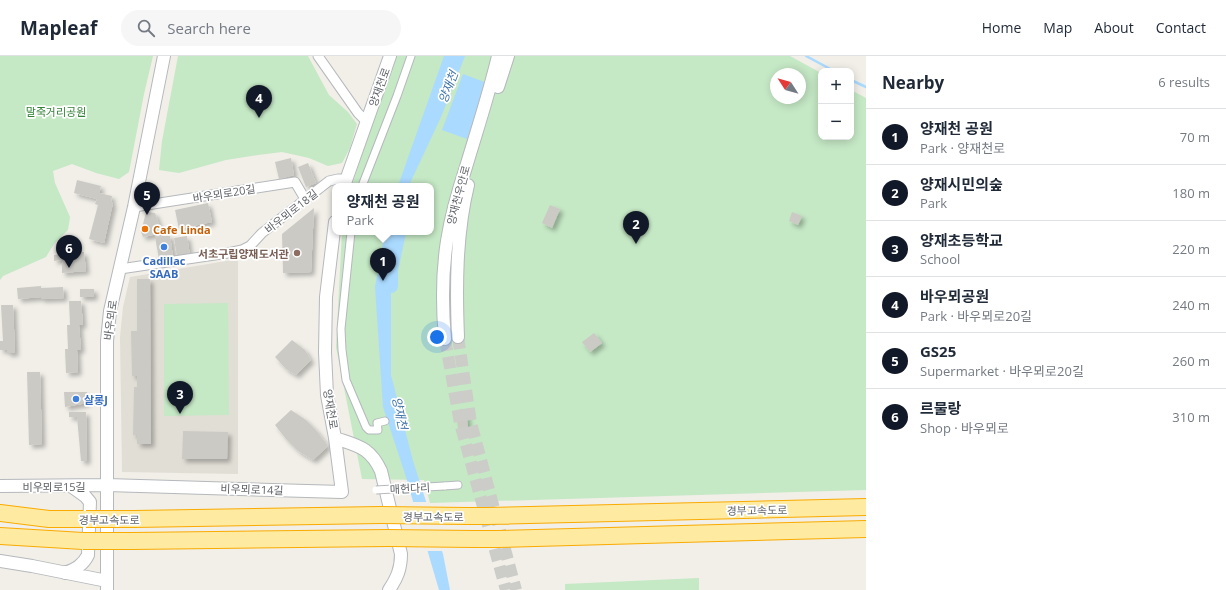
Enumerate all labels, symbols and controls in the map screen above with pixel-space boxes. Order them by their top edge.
search box [121,10,401,46]
text: Mapleaf [20,15,97,41]
icon: search [135,17,157,39]
text: Search here [167,18,251,38]
text: Home [982,18,1021,37]
text: Map [1043,18,1072,37]
text: About [1094,18,1134,37]
text: Contact [1156,18,1206,37]
street label: 양재천로 [365,65,393,109]
water label: 양재천 [434,67,463,106]
north arrow [770,68,806,104]
map controls [818,68,854,140]
button: + [818,68,854,104]
text: Nearby [882,71,944,94]
text: 6 results [1158,73,1210,91]
pin: 4 [246,85,272,118]
park label: 말죽거리공원 [26,104,86,119]
button: − [818,104,854,140]
text: 양재천 공원 [920,118,993,138]
text: 1 [891,128,899,146]
text: 70 m [1180,128,1210,146]
text: Park · 양재천로 [920,139,1005,157]
street label: 양재천우안로 [443,164,473,226]
text: 양재시민의숲 [920,174,1003,194]
street label: 바우뫼로20길 [192,181,256,205]
pin: 5 [134,182,160,215]
popup [332,183,434,235]
text: 2 [891,184,899,202]
text: 180 m [1172,184,1210,202]
street label: 바우뫼로18길 [261,186,321,236]
text: 양재천 공원 [347,191,419,211]
text: Park [920,194,947,212]
text: Park [347,211,374,229]
pin: 2 [623,211,649,244]
place label: Cafe Linda [153,222,211,237]
marker: Cafe Linda [140,224,150,234]
text: 양재초등학교 [920,230,1003,250]
pin: 6 [56,235,82,268]
text: 3 [891,240,899,258]
text: 220 m [1172,240,1210,258]
marker: Cadillac SAAB [159,242,169,252]
place label: 서초구립양재도서관 [198,246,289,261]
marker: 서초구립양재도서관 [292,248,302,258]
pin: 1 [370,248,396,281]
text: School [920,250,960,268]
place label: Cadillac SAAB [143,253,186,281]
text: 바우뫼공원 [920,286,989,306]
text: 4 [891,296,899,314]
text: 240 m [1172,296,1210,314]
street label: 바우뫼로 [100,299,120,341]
text: Park · 바우뫼로20길 [920,307,1032,325]
your location [427,327,447,347]
text: GS25 [920,341,956,361]
text: 5 [891,352,899,370]
text: 260 m [1172,352,1210,370]
text: Supermarket · 바우뫼로20길 [920,362,1084,380]
pin: 3 [167,381,193,414]
street label: 양재천로 [320,388,342,430]
place label: 살롱J [84,392,108,407]
marker: 살롱J [71,394,81,404]
water label: 양재천 [388,395,412,433]
text: 르물랑 [920,398,961,418]
text: 6 [891,408,899,426]
text: 310 m [1172,408,1210,426]
text: Shop · 바우뫼로 [920,419,1009,437]
street label: 비우뫼로15길 [22,479,86,494]
street label: 매헌다리 [389,479,431,497]
street label: 비우뫼로14길 [220,480,284,498]
street label: 경부고속도로 [727,502,787,518]
street label: 경부고속도로 [403,509,463,524]
street label: 경부고속도로 [79,512,139,527]

